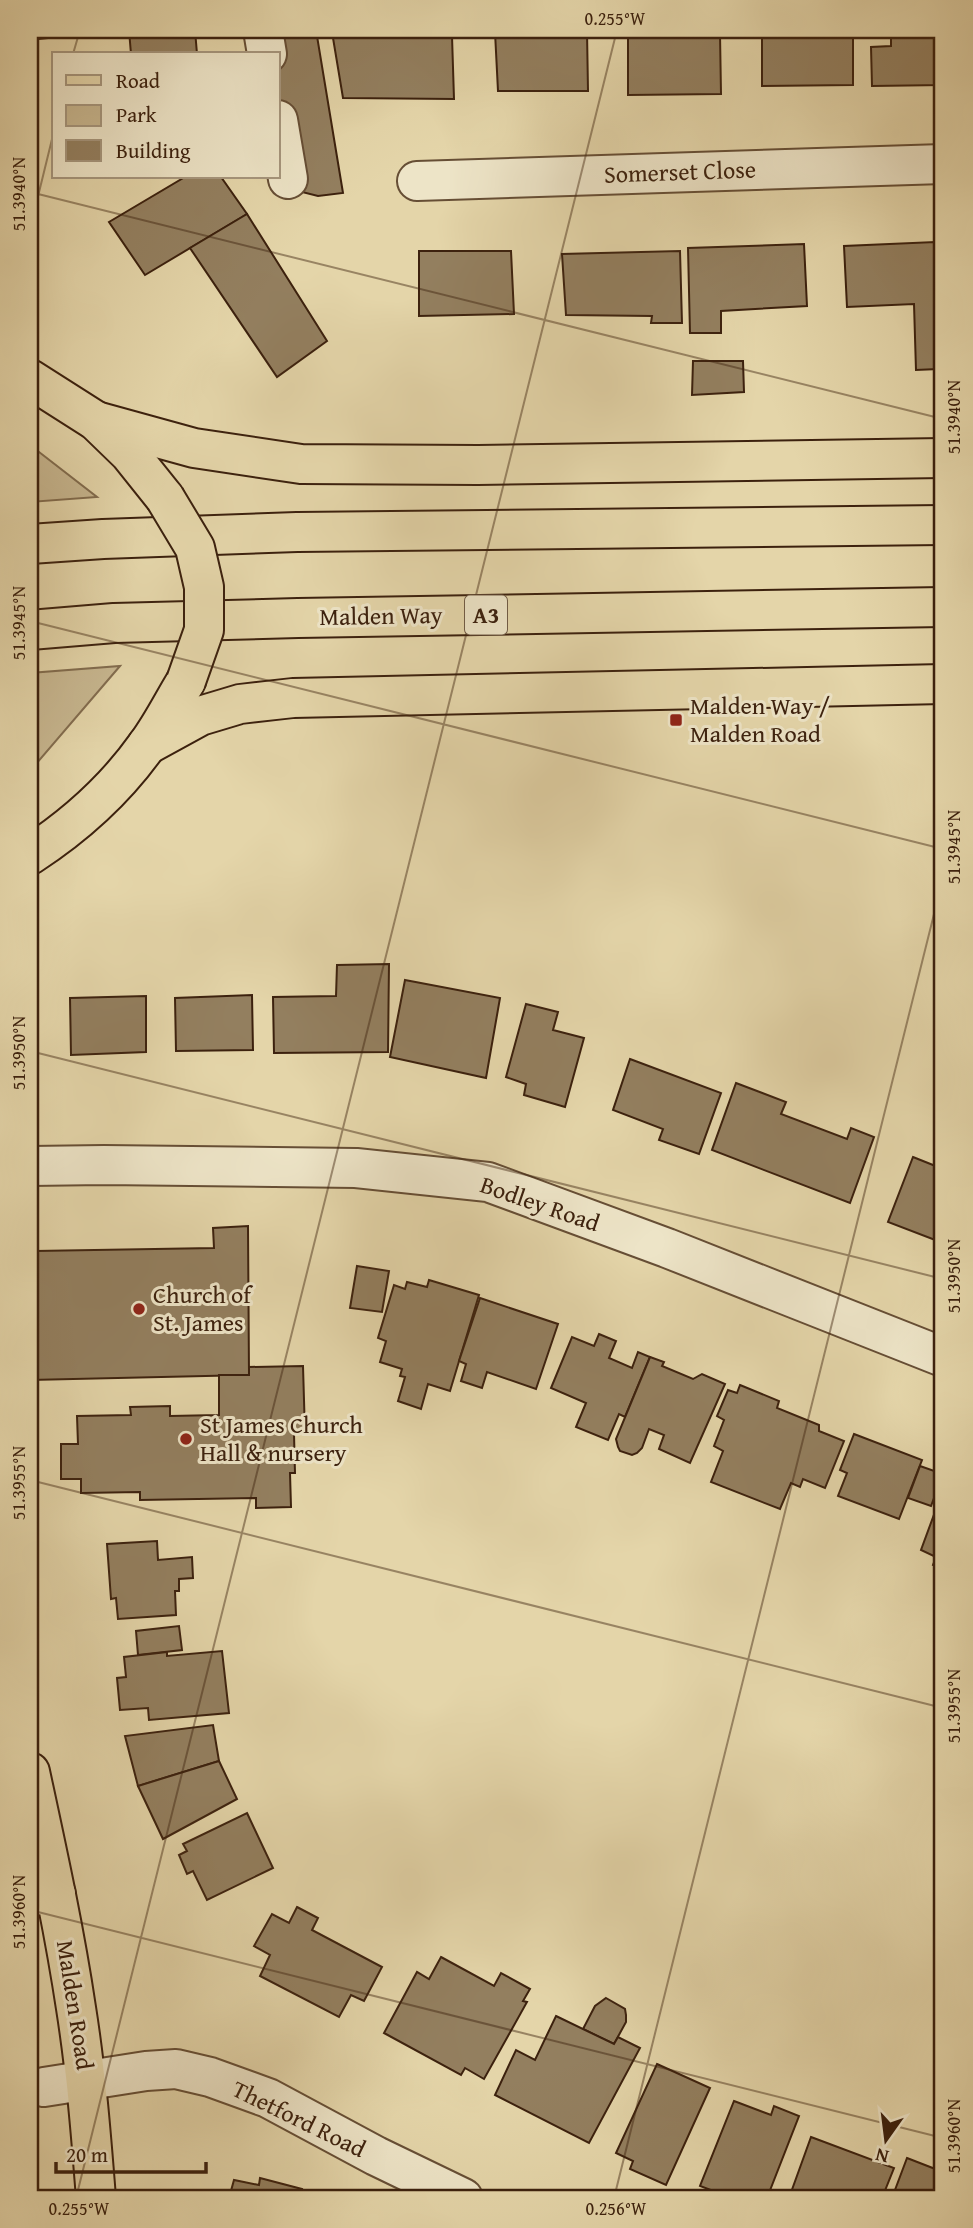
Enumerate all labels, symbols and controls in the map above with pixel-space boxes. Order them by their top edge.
text: 0.255°W [585,5,646,32]
legend [52,52,280,178]
text: Road [116,65,161,96]
text: Park [116,99,157,130]
text: Building [116,135,191,166]
street label: Somerset Close [603,151,757,192]
text: 51.3940°N [5,156,32,231]
text: 51.3940°N [940,379,967,454]
text: 51.3945°N [5,585,32,660]
road number: A3 [465,596,507,635]
street label: Malden Way [319,597,443,634]
place label: Malden Way / Malden Road [690,688,830,751]
marker: Malden Way / Malden Road [668,712,684,728]
text: 51.3945°N [940,809,967,884]
text: 51.3950°N [5,1015,32,1090]
street label: Bodley Road [476,1167,605,1240]
text: 51.3950°N [940,1238,967,1313]
place label: Church of St. James [153,1277,253,1340]
marker: Church of St. James [131,1301,147,1317]
place label: St James Church Hall & nursery [200,1407,363,1470]
marker: St James Church Hall & nursery [178,1431,194,1447]
text: 51.3955°N [5,1445,32,1520]
text: 51.3955°N [940,1668,967,1743]
text: 51.3960°N [5,1874,32,1949]
street label: Malden Road [48,1938,103,2072]
street label: Thetford Road [227,2071,372,2166]
text: 51.3960°N [940,2098,967,2173]
north arrow [850,2106,920,2176]
scale bar [56,2130,206,2174]
text: 20 m [66,2139,108,2170]
text: N [872,2141,891,2172]
text: 0.255°W [49,2195,110,2222]
text: 0.256°W [586,2195,647,2222]

